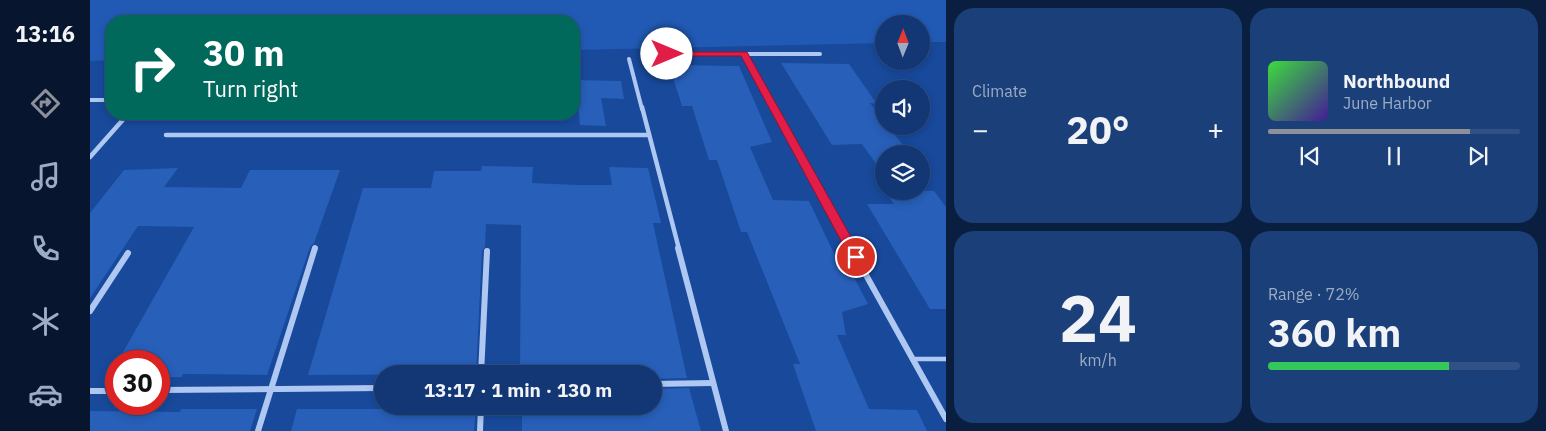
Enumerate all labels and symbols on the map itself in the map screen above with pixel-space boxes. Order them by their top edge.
north arrow [875,15,930,70]
position arrow [640,27,692,79]
pin [835,236,877,278]
speed limit sign: 30 [105,350,170,415]

